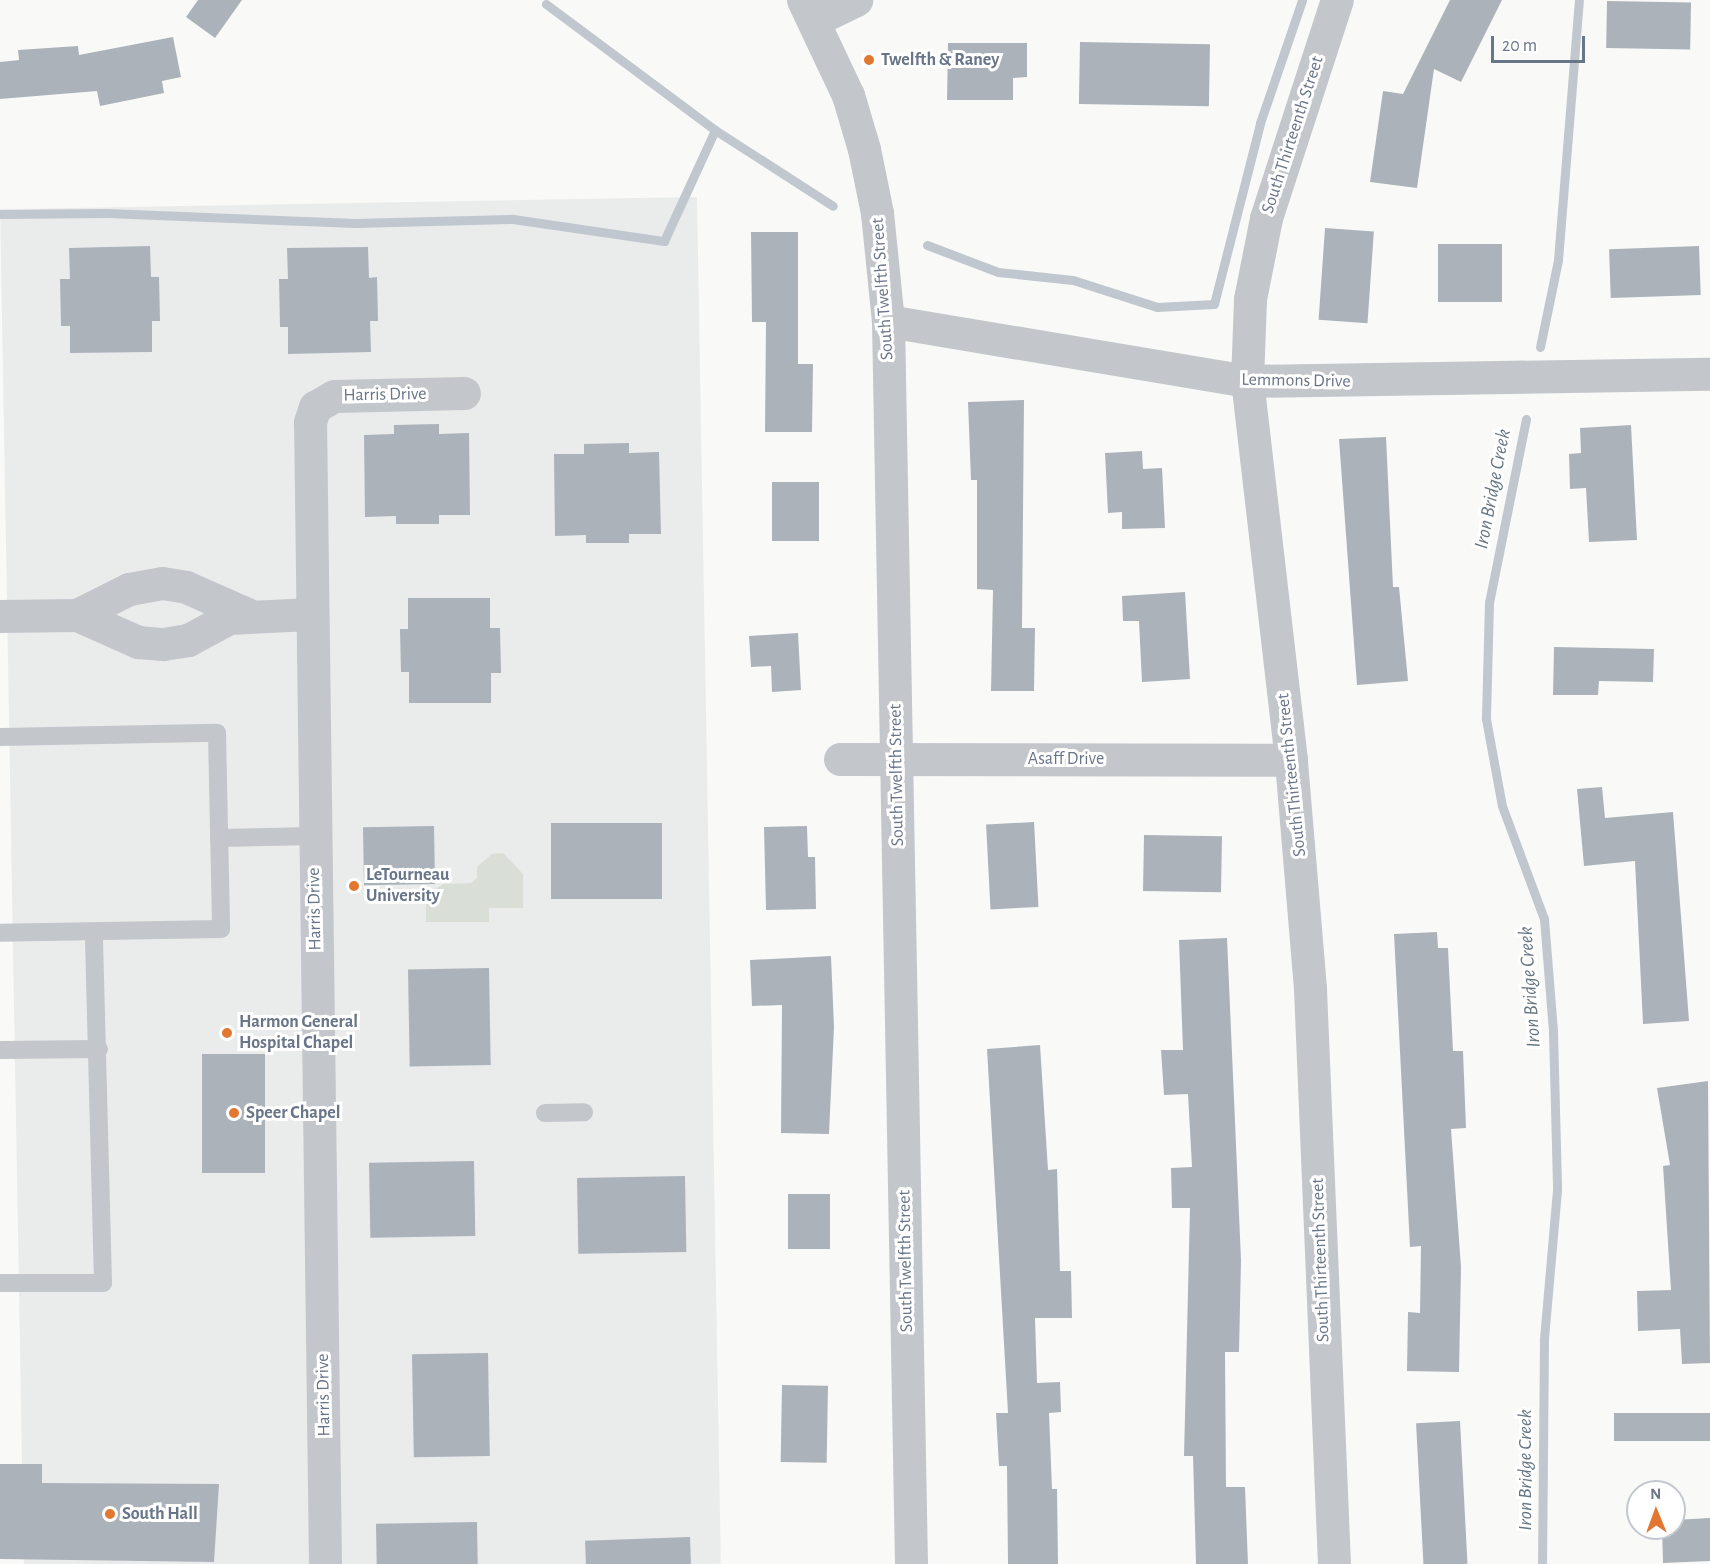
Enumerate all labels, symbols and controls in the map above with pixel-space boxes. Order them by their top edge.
scale bar [1494,24,1588,62]
text: 20 m [1502,37,1537,55]
place label: Twelfth & Raney [881,49,999,71]
marker: Twelfth & Raney [862,53,876,67]
street label: South Thirteenth Street [1257,54,1329,216]
street label: South Twelfth Street [867,217,899,361]
street label: Lemmons Drive [1241,369,1351,393]
street label: Harris Drive [343,383,427,407]
water label: Iron Bridge Creek [1470,427,1516,551]
street label: South Thirteenth Street [1273,692,1311,858]
street label: South Twelfth Street [885,704,909,846]
street label: Asaff Drive [1028,748,1104,770]
place label: LeTourneau University [366,865,449,908]
street label: Harris Drive [303,867,327,951]
marker: LeTourneau University [347,879,361,893]
water label: Iron Bridge Creek [1514,926,1546,1048]
place label: Harmon General Hospital Chapel [239,1012,358,1054]
marker: Harmon General Hospital Chapel [220,1026,234,1040]
place label: Speer Chapel [246,1102,340,1124]
marker: Speer Chapel [227,1106,241,1120]
street label: South Thirteenth Street [1307,1178,1335,1342]
street label: South Twelfth Street [894,1190,918,1332]
street label: Harris Drive [312,1353,336,1437]
water label: Iron Bridge Creek [1513,1409,1537,1531]
north arrow [1626,1480,1686,1540]
text: N [1650,1486,1661,1502]
place label: South Hall [122,1503,198,1525]
marker: South Hall [103,1507,117,1521]

